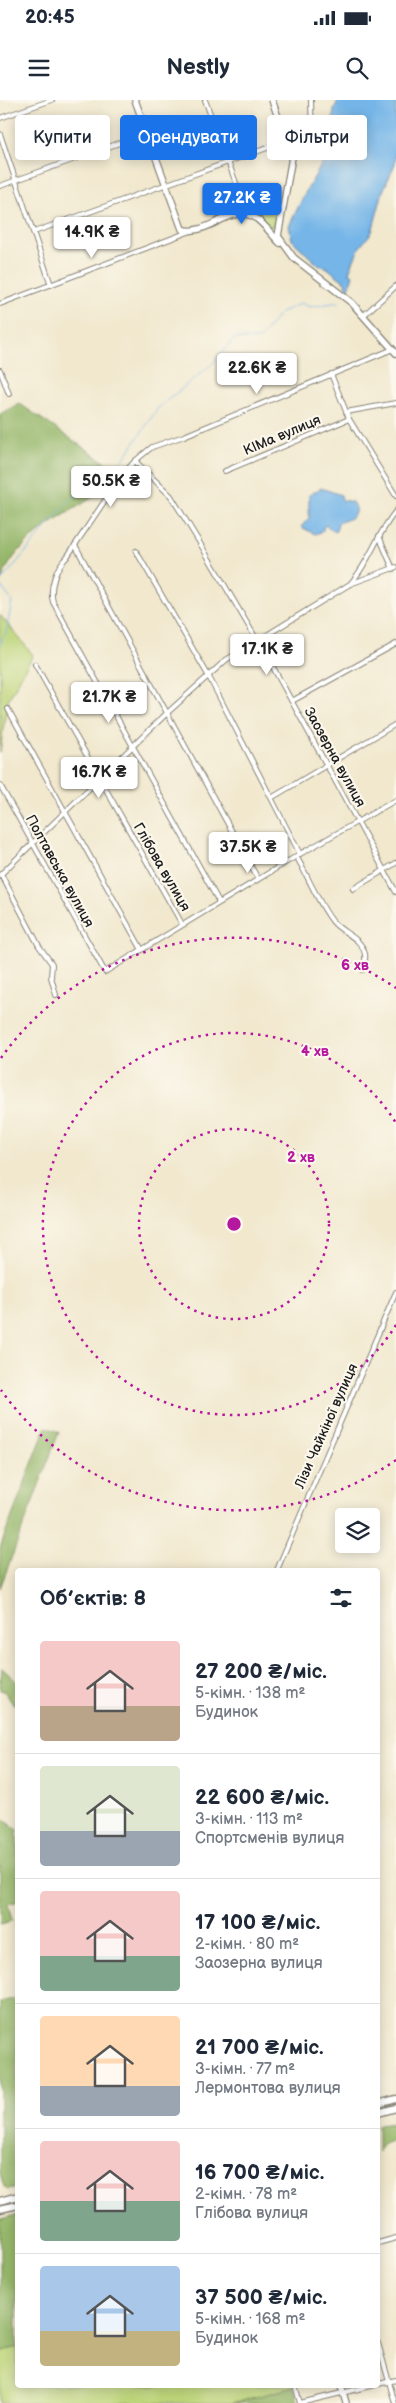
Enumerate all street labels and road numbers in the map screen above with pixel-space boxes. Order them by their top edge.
street label: КІМа вулиця [241,411,323,459]
street label: Заозерна вулиця [301,704,370,810]
street label: Полтавська вулиця [22,812,98,930]
street label: Глібова вулиця [130,820,194,914]
street label: Лізи Чайкіної вулиця [290,1361,361,1492]

